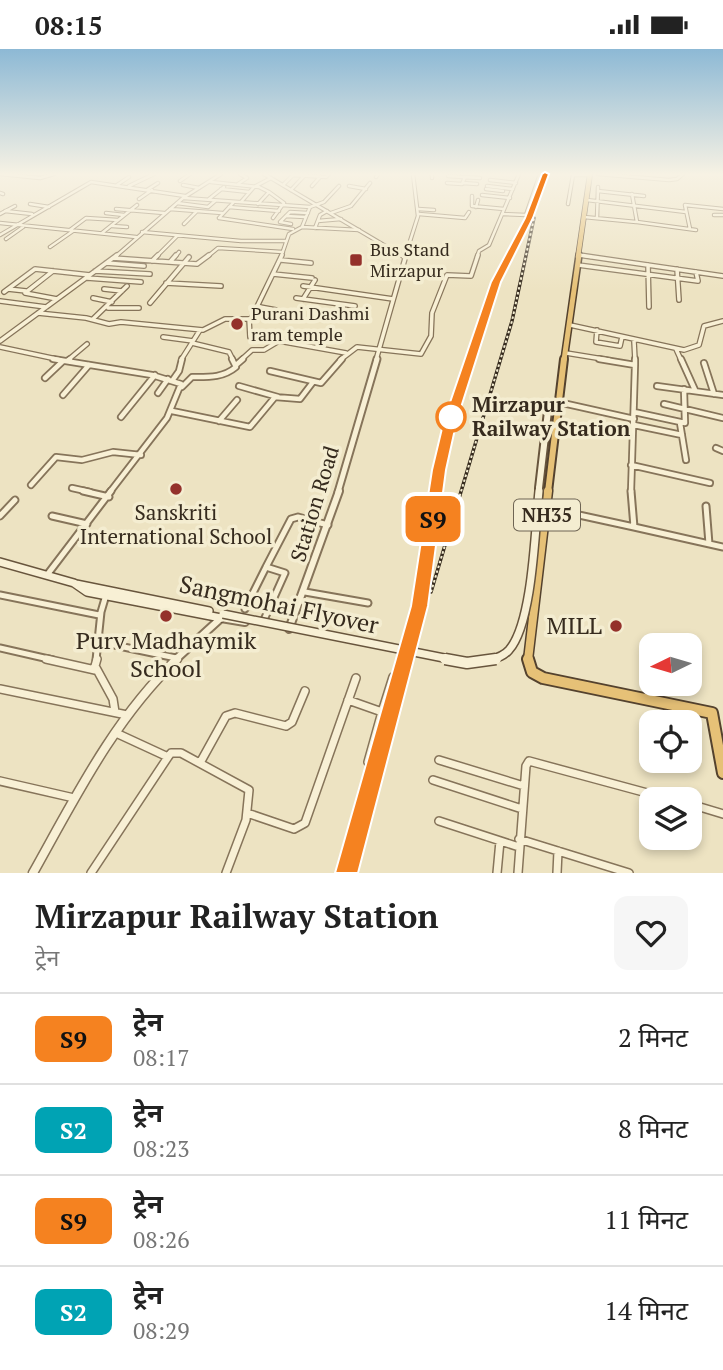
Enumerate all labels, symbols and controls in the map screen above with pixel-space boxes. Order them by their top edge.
text: 08:15 [35,8,103,42]
place label: Bus Stand Mirzapur [370,237,450,282]
marker: Bus Stand Mirzapur [348,252,364,268]
place label: Purani Dashmi ram temple [251,301,370,346]
marker: Purani Dashmi ram temple [229,316,245,332]
place label: Mirzapur Railway Station [472,390,631,442]
marker: Mirzapur Railway Station [436,402,466,432]
street label: Station Road [283,442,345,565]
marker: Sanskriti International School [168,481,184,497]
line badge: S9 [402,496,464,542]
place label: Sanskriti International School [80,498,272,550]
road number: NH35 [514,499,580,530]
text: S9 [420,503,446,535]
street label: Sangmohai Flyover [177,567,383,641]
marker: Purv Madhaymik School [158,608,174,624]
place label: MILL [546,609,602,641]
marker: MILL [608,618,624,634]
place label: Purv Madhaymik School [76,624,257,684]
north arrow [639,633,702,697]
map controls [639,633,702,850]
button: locate [639,710,702,773]
button: layers [639,787,702,850]
text: Mirzapur Railway Station [35,894,439,937]
button: heart [614,896,688,970]
text: ट्रेन [35,942,59,973]
text: ट्रेन [133,1004,163,1038]
text: 2 मिनट [618,1020,688,1054]
text: S9 [60,1023,87,1055]
text: 08:17 [133,1042,190,1073]
text: ट्रेन [133,1095,163,1129]
text: 8 मिनट [618,1111,688,1145]
text: S2 [60,1114,87,1146]
text: 08:23 [133,1133,190,1164]
text: ट्रेन [133,1186,163,1220]
text: 11 मिनट [604,1202,688,1236]
text: S9 [60,1205,87,1237]
text: 08:26 [133,1224,190,1255]
text: ट्रेन [133,1277,163,1311]
text: 14 मिनट [604,1293,688,1327]
text: S2 [60,1296,87,1328]
text: 08:29 [133,1315,190,1346]

